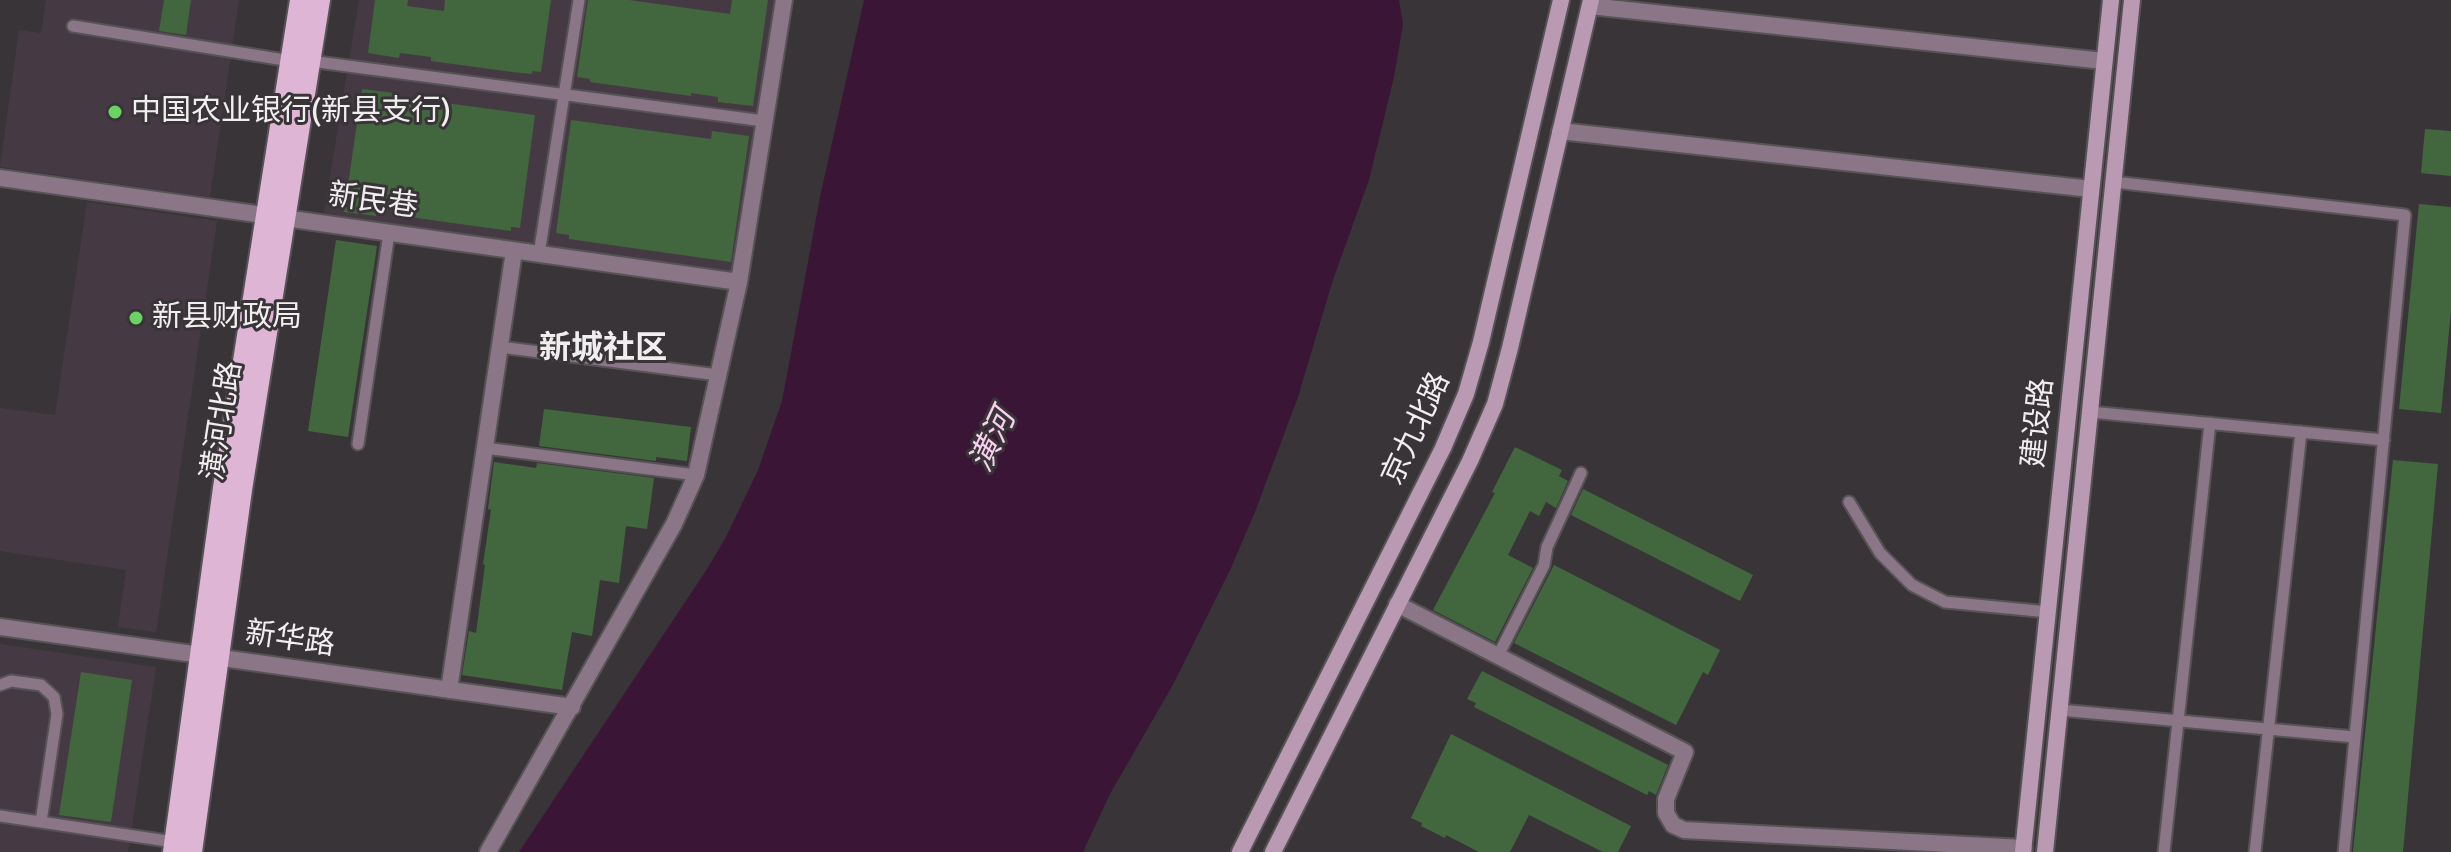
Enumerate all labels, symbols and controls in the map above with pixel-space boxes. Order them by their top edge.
place label: 中国农业银行(新县支行) [131,94,451,130]
marker: 中国农业银行(新县支行) [106,103,124,121]
street label: 新民巷 [326,178,420,226]
place label: 新县财政局 [152,300,302,336]
marker: 新县财政局 [127,309,145,327]
district label: 新城社区 [539,331,667,369]
street label: 潢河北路 [196,359,250,483]
street label: 京九北路 [1375,367,1459,491]
street label: 建设路 [2016,376,2062,470]
water label: 潢河 [963,404,1025,478]
street label: 新华路 [243,616,337,664]

